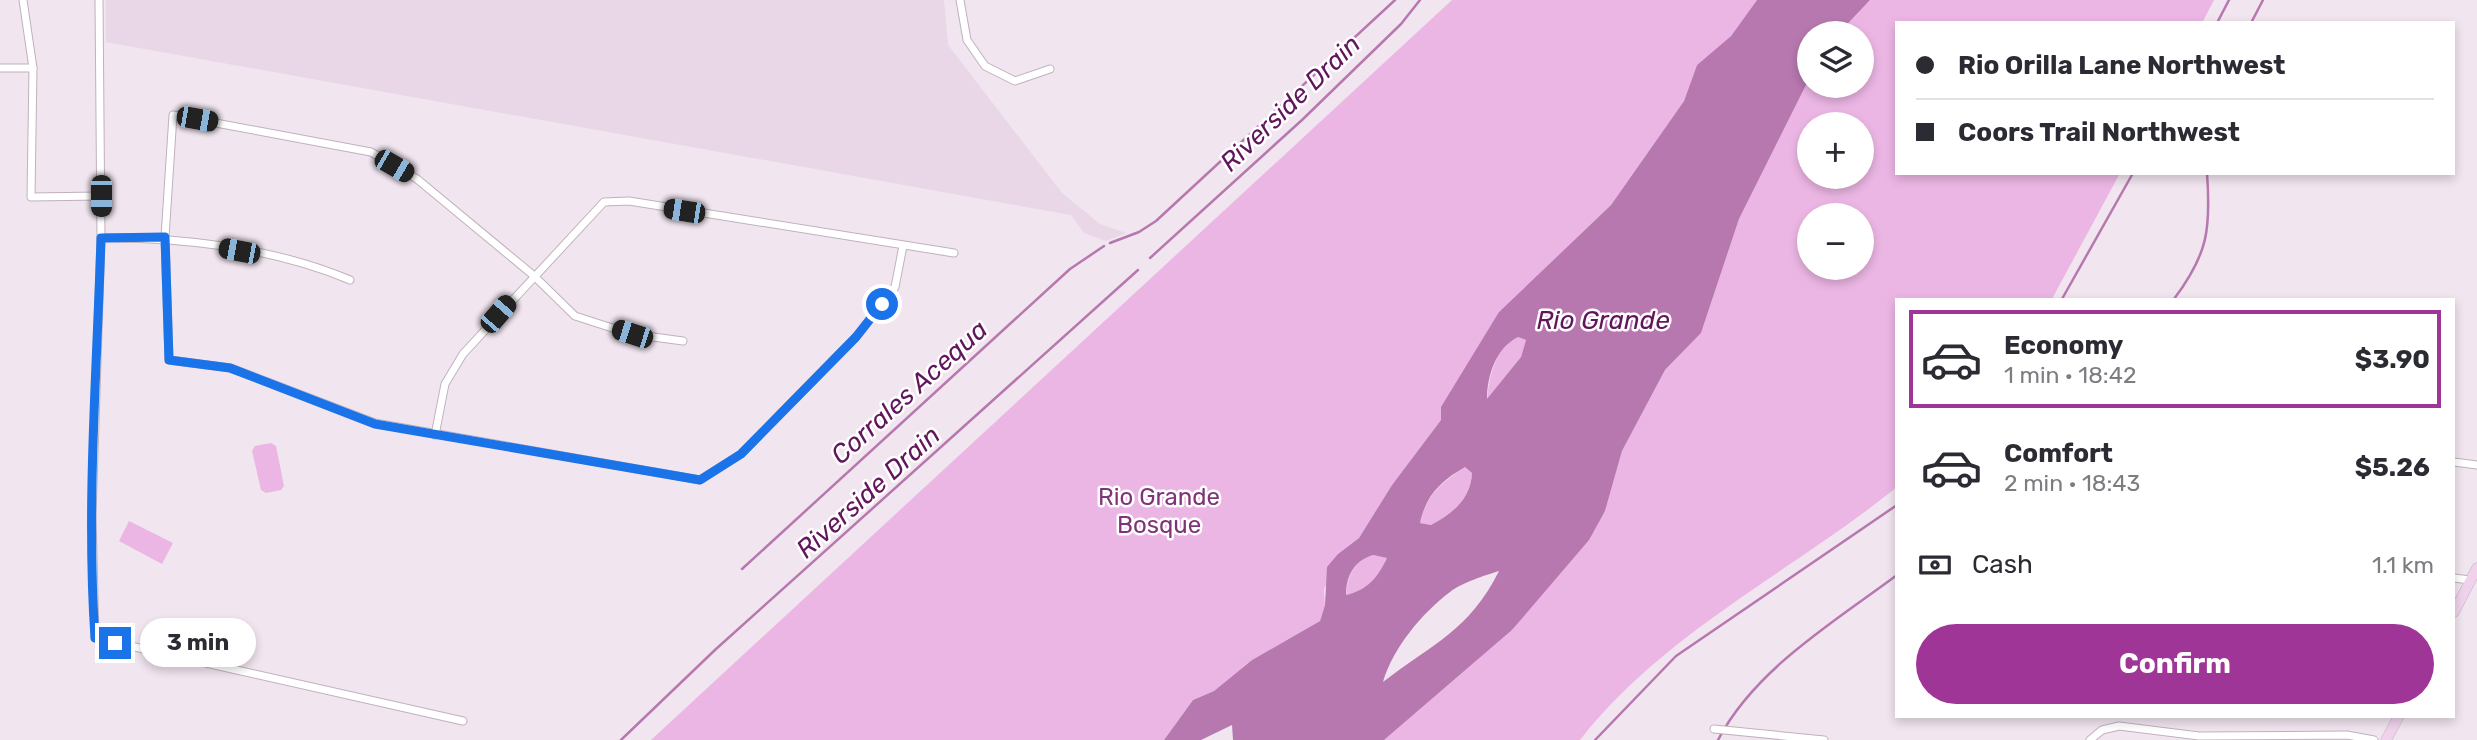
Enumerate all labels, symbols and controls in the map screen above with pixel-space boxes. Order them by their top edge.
map controls [1797,21,1874,280]
button: layers [1797,21,1874,98]
water label: Riverside Drain [1214,29,1367,178]
text: Rio Orilla Lane Northwest [1958,50,2285,81]
car [175,105,220,133]
button: + [1797,112,1874,189]
text: Coors Trail Northwest [1958,117,2240,148]
car [371,146,418,186]
car [91,175,112,217]
car [662,197,707,225]
button: − [1797,203,1874,280]
car [217,237,262,265]
route start [866,288,898,320]
car [477,291,520,337]
water label: Rio Grande [1536,305,1670,336]
water label: Corrales Acequa [825,314,994,471]
car [609,318,656,350]
icon: car [1920,328,1983,391]
text: Economy [2004,330,2123,361]
text: $3.90 [2355,344,2430,375]
text: 1 min · 18:42 [2004,361,2136,389]
water label: Riverside Drain [790,420,947,565]
icon: car [1920,436,1983,499]
text: Comfort [2004,438,2113,469]
text: $5.26 [2355,452,2430,483]
text: 2 min · 18:43 [2004,469,2140,497]
park label: Rio Grande Bosque [1098,483,1220,539]
icon: cash [1916,546,1954,584]
text: Cash [1972,549,2033,580]
text: 1.1 km [2372,551,2434,579]
callout: 3 min [140,618,255,668]
button: Confirm [1916,624,2434,704]
route end [99,627,131,659]
text: 3 min [167,628,229,656]

